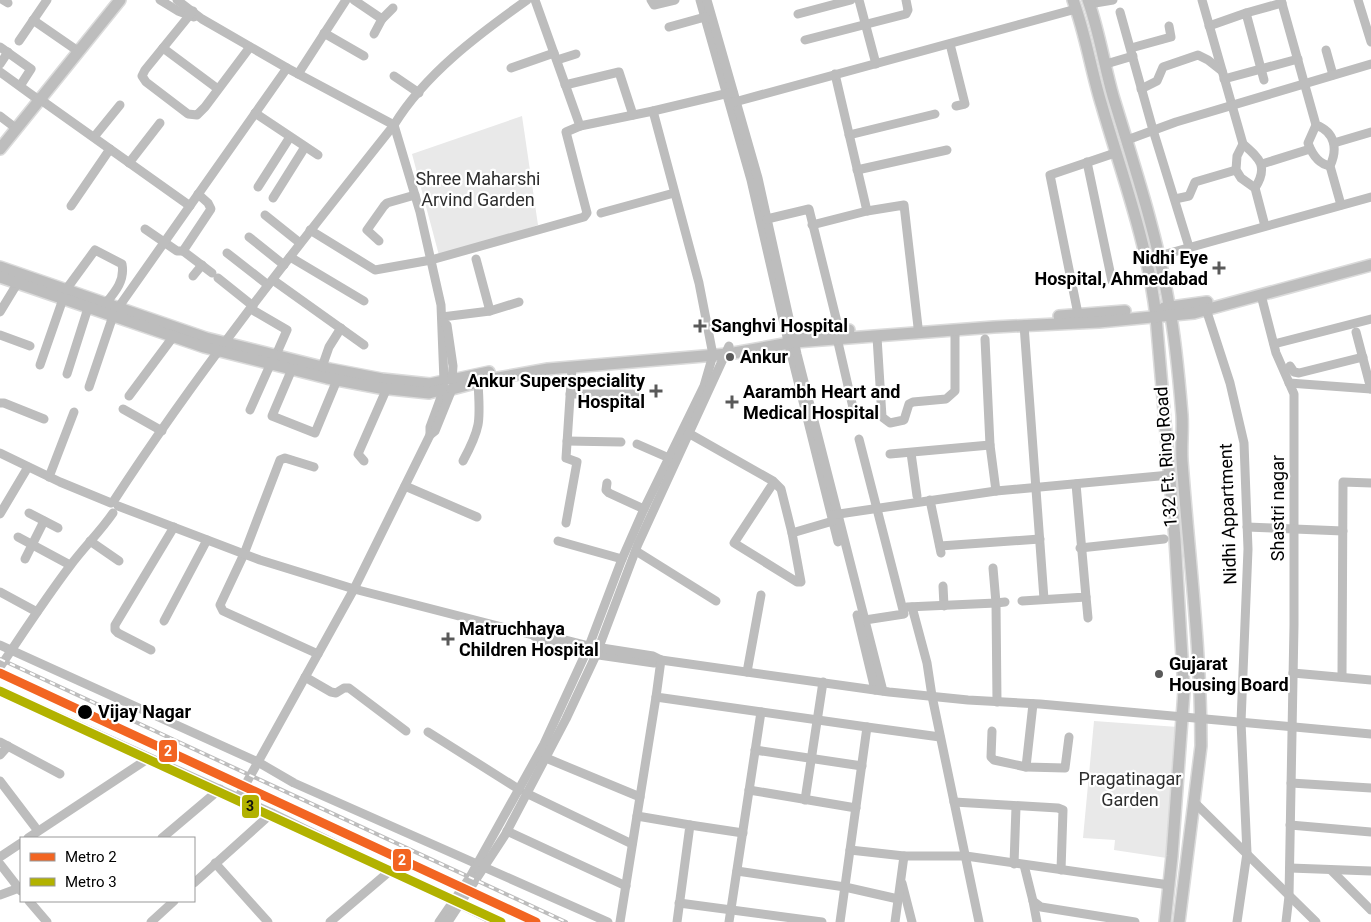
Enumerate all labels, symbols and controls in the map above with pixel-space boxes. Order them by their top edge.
park label: Shree Maharshi Arvind Garden [416,168,540,210]
place label: Nidhi Eye Hospital, Ahmedabad [1034,247,1208,289]
marker: Nidhi Eye Hospital, Ahmedabad [1212,261,1226,275]
place label: Sanghvi Hospital [711,315,848,336]
marker: Sanghvi Hospital [693,319,707,333]
place label: Ankur [740,346,789,367]
marker: Ankur [724,351,736,363]
place label: Ankur Superspeciality Hospital [467,370,646,412]
place label: Aarambh Heart and Medical Hospital [743,381,900,423]
marker: Ankur Superspeciality Hospital [649,384,663,398]
street label: 132 Ft. Ring Road [1150,386,1181,528]
marker: Aarambh Heart and Medical Hospital [725,395,739,409]
street label: Nidhi Appartment [1215,443,1240,585]
street label: Shastri nagar [1267,455,1288,561]
place label: Matruchhaya Children Hospital [459,618,599,660]
marker: Matruchhaya Children Hospital [441,632,455,646]
place label: Gujarat Housing Board [1169,653,1289,695]
marker: Gujarat Housing Board [1153,668,1165,680]
place label: Vijay Nagar [98,701,191,722]
marker: Vijay Nagar [76,703,94,721]
line badge: 2 [158,739,178,763]
text: 2 [164,743,172,759]
park label: Pragatinagar Garden [1079,768,1181,810]
line badge: 3 [241,794,260,819]
text: 3 [246,798,254,814]
legend [20,837,195,902]
text: Metro 2 [65,848,117,866]
line badge: 2 [392,848,412,872]
text: 2 [398,852,406,868]
text: Metro 3 [65,873,117,891]

